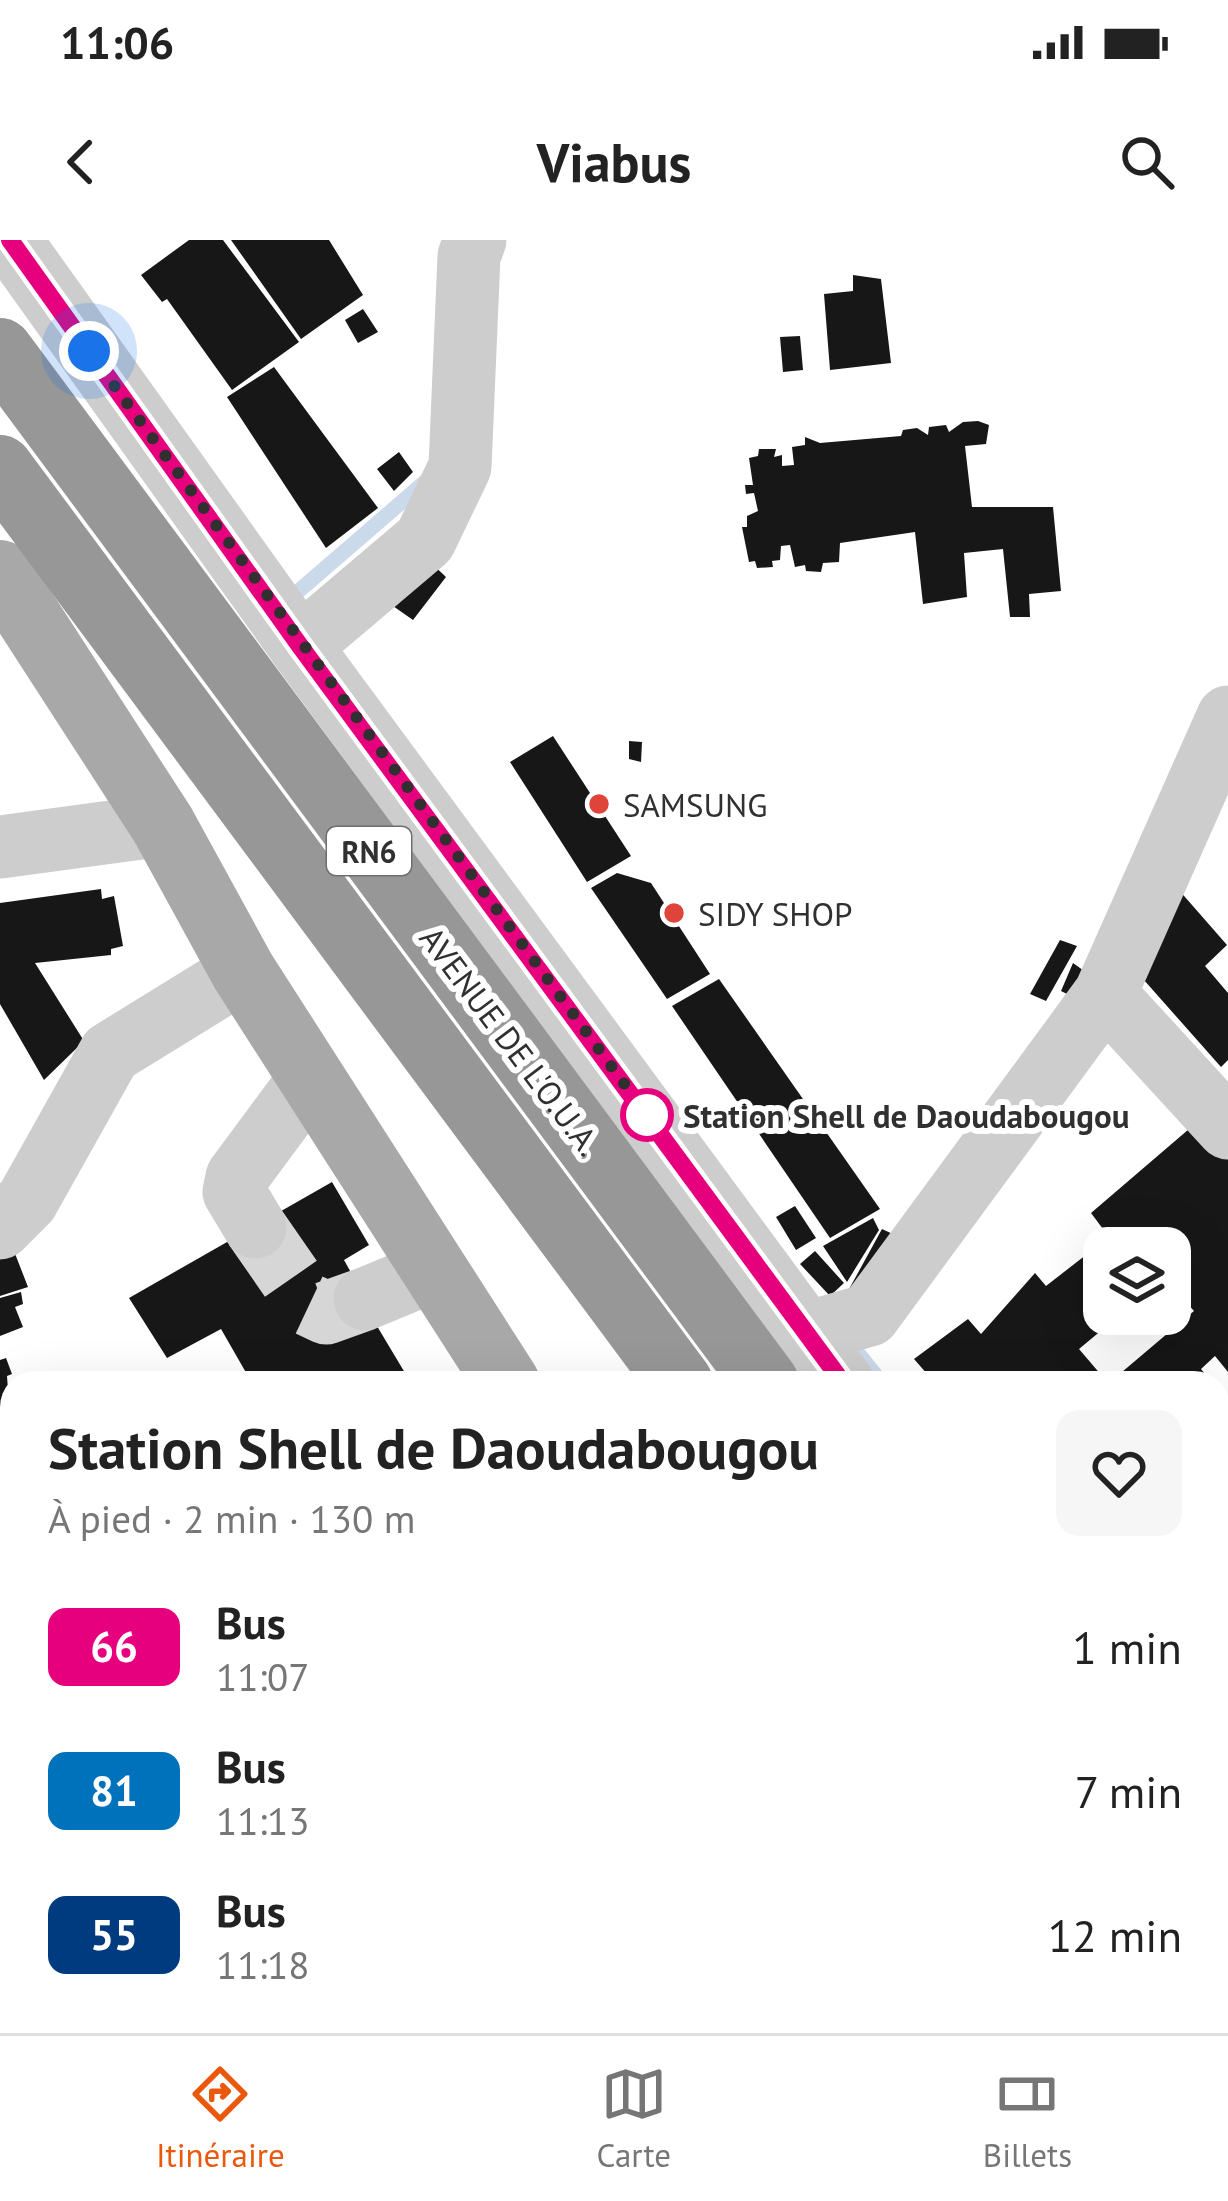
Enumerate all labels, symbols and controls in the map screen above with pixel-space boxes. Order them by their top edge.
text: 11:06 [60,13,174,71]
text: Viabus [537,127,691,197]
icon: back [48,129,114,195]
icon: search [1114,129,1180,195]
your location [59,321,119,381]
place label: SAMSUNG [623,783,767,826]
marker: SAMSUNG [586,791,612,817]
road number: RN6 [327,827,411,875]
place label: SIDY SHOP [698,892,852,935]
marker: SIDY SHOP [661,900,687,926]
street label: AVENUE DE L'O.U.A. [411,918,611,1164]
marker: Station Shell de Daoudabougou [622,1090,672,1140]
place label: Station Shell de Daoudabougou [683,1094,1129,1137]
map controls [1083,1227,1191,1335]
button: layers [1083,1227,1191,1335]
button: heart [1056,1410,1182,1536]
text: Station Shell de Daoudabougou [48,1411,819,1485]
text: À pied · 2 min · 130 m [48,1493,415,1544]
text: Bus [216,1593,286,1651]
text: 1 min [1072,1618,1182,1676]
text: 66 [90,1619,138,1674]
text: 11:07 [216,1651,310,1702]
text: Bus [216,1737,286,1795]
text: 7 min [1075,1762,1182,1820]
text: 81 [90,1763,138,1818]
text: 11:13 [216,1795,310,1846]
text: Bus [216,1881,286,1939]
text: 12 min [1048,1906,1182,1964]
text: 55 [90,1907,138,1962]
text: 11:18 [216,1939,310,1990]
tab: Itinéraire [156,2061,285,2176]
tab: Carte [597,2061,671,2176]
tab: Billets [983,2061,1072,2176]

